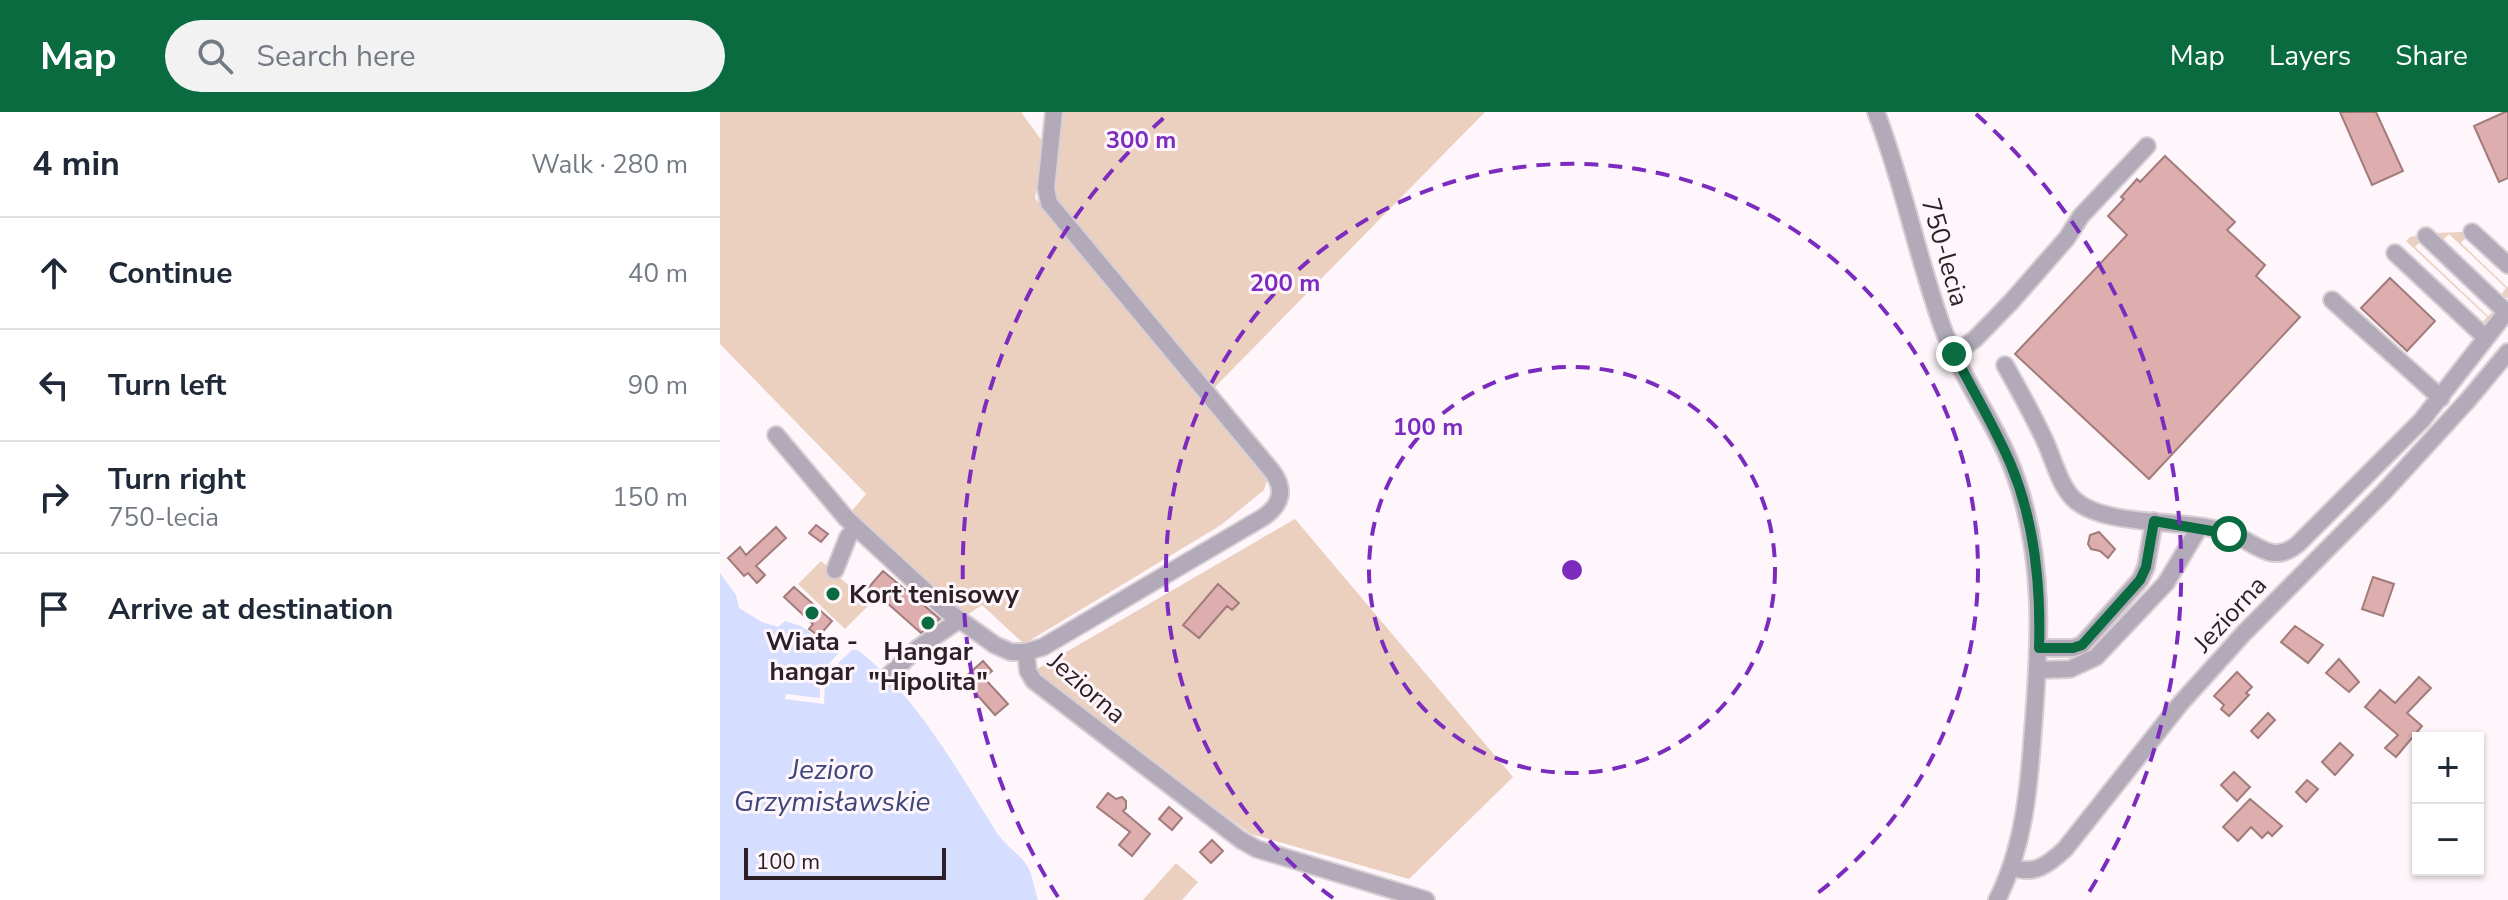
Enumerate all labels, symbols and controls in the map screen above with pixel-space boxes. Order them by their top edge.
search box [165,20,725,92]
text: Map [40,31,117,82]
icon: search [193,34,237,78]
text: Search here [257,36,416,77]
text: Map [2170,37,2225,75]
text: Layers [2269,37,2351,75]
text: Share [2395,37,2468,75]
text: 300 m [1106,124,1176,156]
text: 4 min [32,141,120,187]
text: Walk · 280 m [531,147,688,182]
street label: 750-lecia [1913,194,1977,310]
icon: ahead [32,251,76,295]
text: Continue [108,253,233,294]
text: 40 m [628,256,688,291]
text: 200 m [1250,267,1320,299]
route end [1936,336,1972,372]
icon: left [32,363,76,407]
text: Turn left [108,365,226,406]
text: 90 m [628,368,688,403]
text: 100 m [1393,411,1463,443]
text: Turn right [108,459,246,500]
icon: right [32,475,76,519]
text: 150 m [612,480,688,515]
text: 750-lecia [108,500,219,535]
route start [2211,516,2247,552]
centre of rings [1558,556,1586,584]
street label: Jeziorna [2185,568,2274,661]
place label: Kort tenisowy [849,577,1019,612]
marker: Kort tenisowy [824,585,842,603]
icon: arrive [32,587,76,631]
text: Arrive at destination [108,589,393,630]
marker: Wiata - hangar [803,604,821,622]
marker: Hangar "Hipolita" [919,614,937,632]
place label: Wiata - hangar [766,624,858,689]
place label: Hangar "Hipolita" [868,634,988,699]
street label: Jeziorna [1040,644,1133,732]
map controls [2412,732,2484,876]
button: + [2412,732,2484,804]
water label: Jezioro Grzymisławskie [734,751,930,821]
button: − [2412,804,2484,876]
scale bar [744,844,946,880]
text: 100 m [756,847,820,877]

